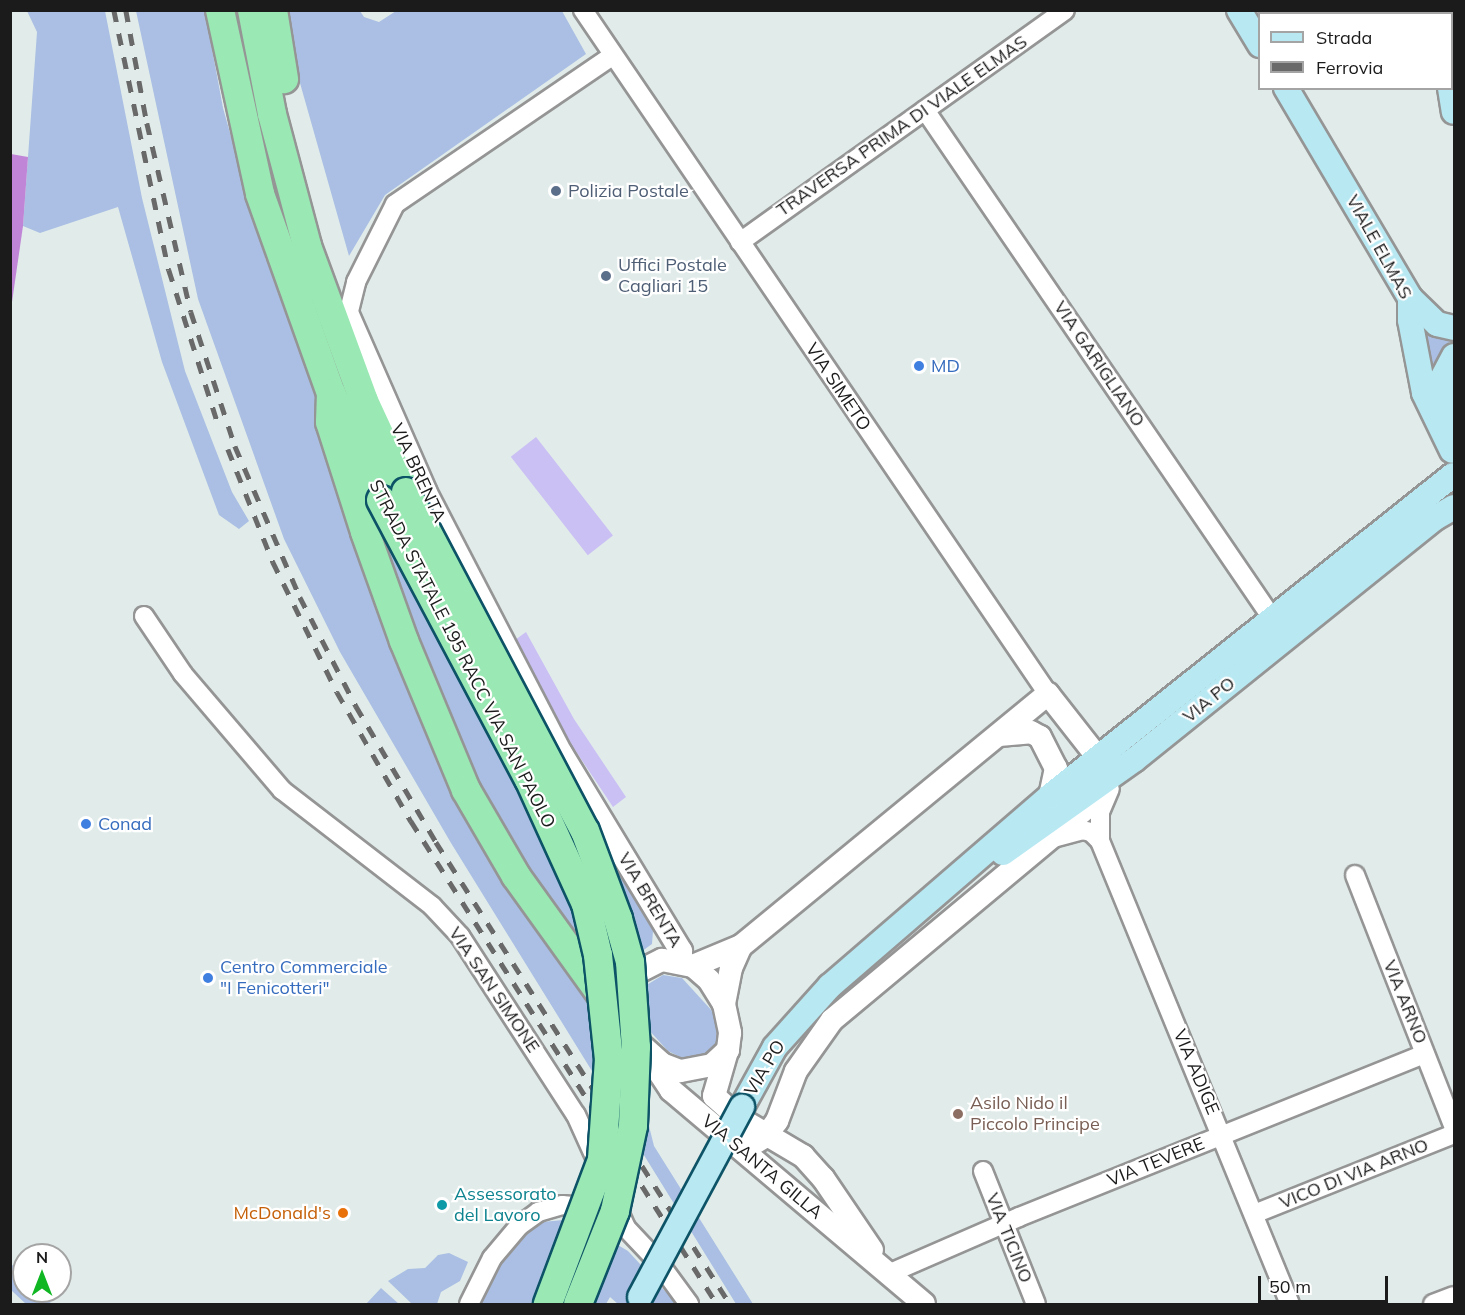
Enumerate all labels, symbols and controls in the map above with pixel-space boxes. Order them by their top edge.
legend [1258,12,1453,90]
text: Strada [1316,26,1372,49]
street label: TRAVERSA PRIMA DI VIALE ELMAS [773,31,1031,221]
text: Ferrovia [1316,56,1383,79]
place label: Polizia Postale [568,180,689,202]
marker: Polizia Postale [549,184,563,198]
street label: VIALE ELMAS [1342,191,1416,303]
place label: Uffici Postale Cagliari 15 [618,255,727,298]
marker: Uffici Postale Cagliari 15 [599,269,613,283]
street label: VIA GARIGLIANO [1049,297,1149,431]
street label: VIA SIMETO [801,339,875,435]
place label: MD [931,355,960,377]
marker: MD [912,359,926,373]
street label: VIA BRENTA [386,420,450,526]
street label: STRADA STATALE 195 RACC VIA SAN PAOLO [364,476,560,832]
street label: VIA PO [1179,673,1239,727]
place label: Conad [98,813,152,835]
marker: Conad [79,817,93,831]
street label: VIA BRENTA [613,849,687,951]
street label: VIA SAN SIMONE [444,923,544,1057]
place label: Centro Commerciale "I Fenicotteri" [220,957,388,1000]
street label: VIA ARNO [1378,957,1432,1047]
marker: Centro Commerciale "I Fenicotteri" [201,971,215,985]
street label: VIA ADIGE [1168,1026,1224,1118]
street label: VIA PO [740,1036,790,1100]
place label: Asilo Nido il Piccolo Principe [970,1093,1100,1136]
marker: Asilo Nido il Piccolo Principe [951,1107,965,1121]
street label: VIA SANTA GILLA [697,1110,827,1224]
street label: VIA TEVERE [1104,1133,1208,1191]
street label: VICO DI VIA ARNO [1276,1134,1432,1214]
place label: Assessorato del Lavoro [454,1184,557,1226]
street label: VIA TICINO [981,1190,1037,1286]
marker: Assessorato del Lavoro [435,1198,449,1212]
place label: McDonald's [234,1202,331,1224]
marker: McDonald's [336,1206,350,1220]
north arrow [12,1243,72,1303]
text: N [36,1247,48,1267]
scale bar [1261,1264,1392,1302]
text: 50 m [1269,1275,1311,1298]

